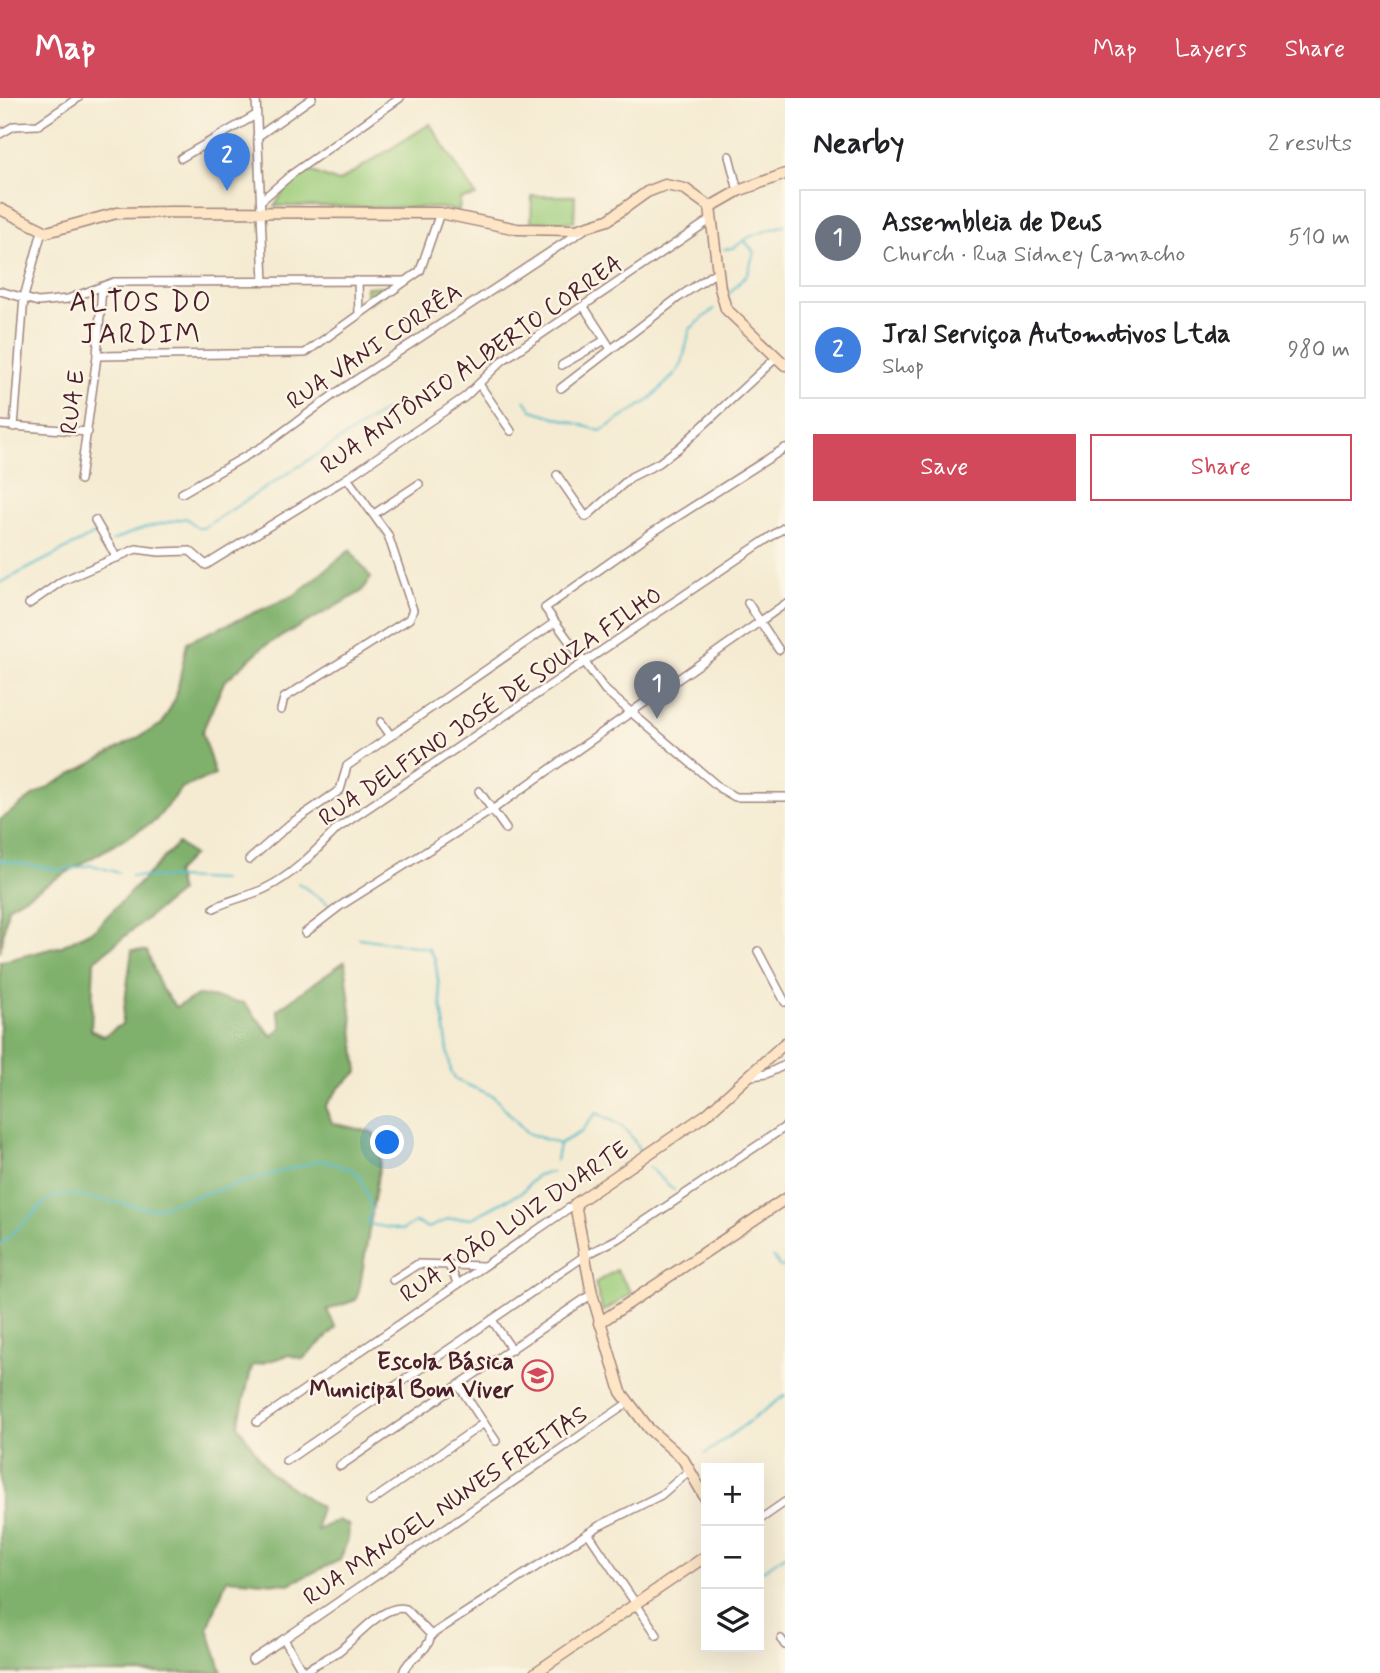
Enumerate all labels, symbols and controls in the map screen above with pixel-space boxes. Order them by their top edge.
text: Map [35,27,95,71]
text: Map [1093,34,1137,65]
text: Layers [1175,34,1247,65]
text: Share [1285,34,1345,65]
text: Nearby [813,124,904,163]
text: 2 results [1268,129,1352,159]
pin: 2 [204,133,250,191]
text: Assembleia de Deus [882,206,1102,240]
text: 1 [833,223,843,253]
text: 510 m [1288,223,1350,253]
text: Church · Rua Sidney Camacho [882,240,1185,270]
street label: RUA ANTÔNIO ALBERTO CORREA [315,249,629,482]
street label: RUA VANI CORRÊA [281,277,468,417]
district label: ALTOS DO JARDIM [69,285,213,354]
text: Jral Serviçoa Automotivos Ltda [882,318,1231,352]
text: 2 [832,335,844,365]
text: 980 m [1288,335,1350,365]
text: Shop [882,352,924,382]
street label: RUA E [54,368,93,436]
button: Save [813,434,1076,501]
button: Share [1090,434,1352,501]
street label: RUA DELFINO JOSÉ DE SOUZA FILHO [312,579,669,834]
pin: 1 [634,661,680,719]
your location [370,1125,404,1159]
street label: RUA JOÃO LUIZ DUARTE [395,1134,635,1310]
place label: Escola Básica Municipal Bom Viver [309,1347,514,1406]
school or university icon: Escola Básica Municipal Bom Viver [520,1358,554,1392]
street label: RUA MANOEL NUNES FREITAS [298,1399,594,1613]
map controls [701,1463,764,1652]
button: + [701,1463,764,1526]
button: − [701,1526,764,1589]
button: layers [701,1589,764,1652]

